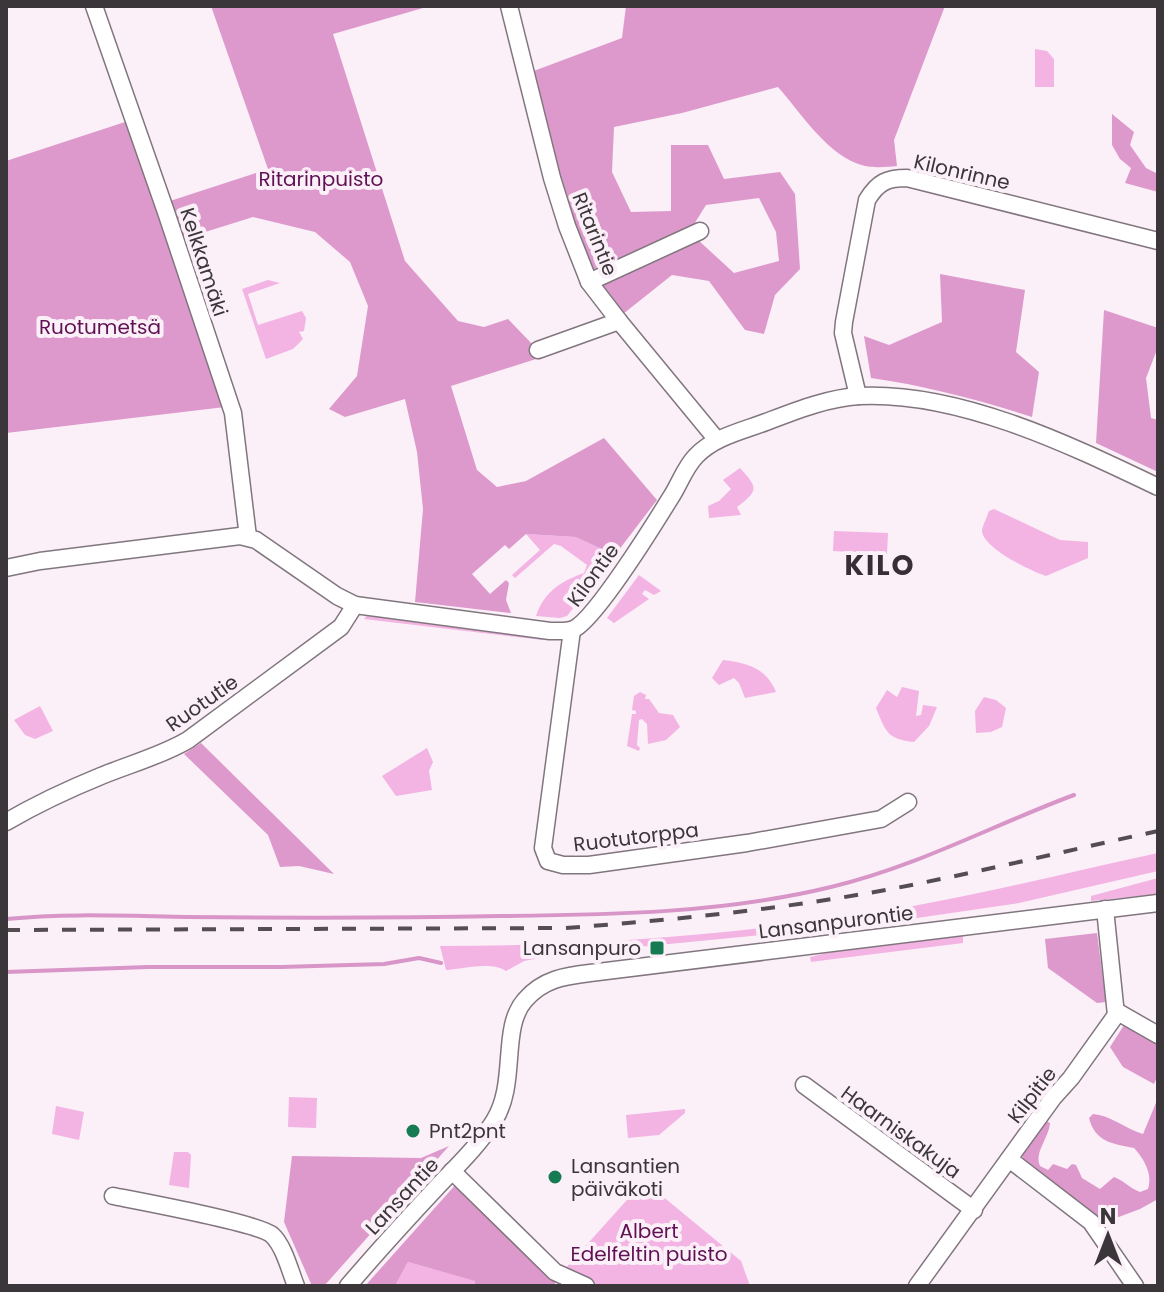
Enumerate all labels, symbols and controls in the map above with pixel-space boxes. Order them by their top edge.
street label: Kilonrinne [911,147,1013,197]
park label: Ritarinpuisto [259,165,383,193]
street label: Ritarintie [566,188,624,280]
street label: Kelkkamäki [173,204,235,320]
park label: Ruotumetsä [39,313,161,341]
street label: Kilontie [561,538,625,612]
district label: KILO [844,546,916,585]
street label: Ruotutie [160,668,244,738]
street label: Ruotutorppa [572,815,700,859]
street label: Lansanpurontie [757,899,915,945]
place label: Lansanpuro [523,934,641,962]
marker: Lansanpuro [648,939,666,957]
street label: Kilpitie [1001,1061,1063,1129]
street label: Haarniskakuja [835,1079,967,1185]
place label: Pnt2pnt [429,1117,506,1145]
marker: Pnt2pnt [404,1122,422,1140]
street label: Lansantie [359,1151,445,1241]
place label: Lansantien päiväkoti [571,1152,680,1203]
marker: Lansantien päiväkoti [546,1168,564,1186]
north arrow [1068,1196,1148,1276]
text: N [1100,1201,1116,1232]
park label: Albert Edelfeltin puisto [570,1217,728,1268]

